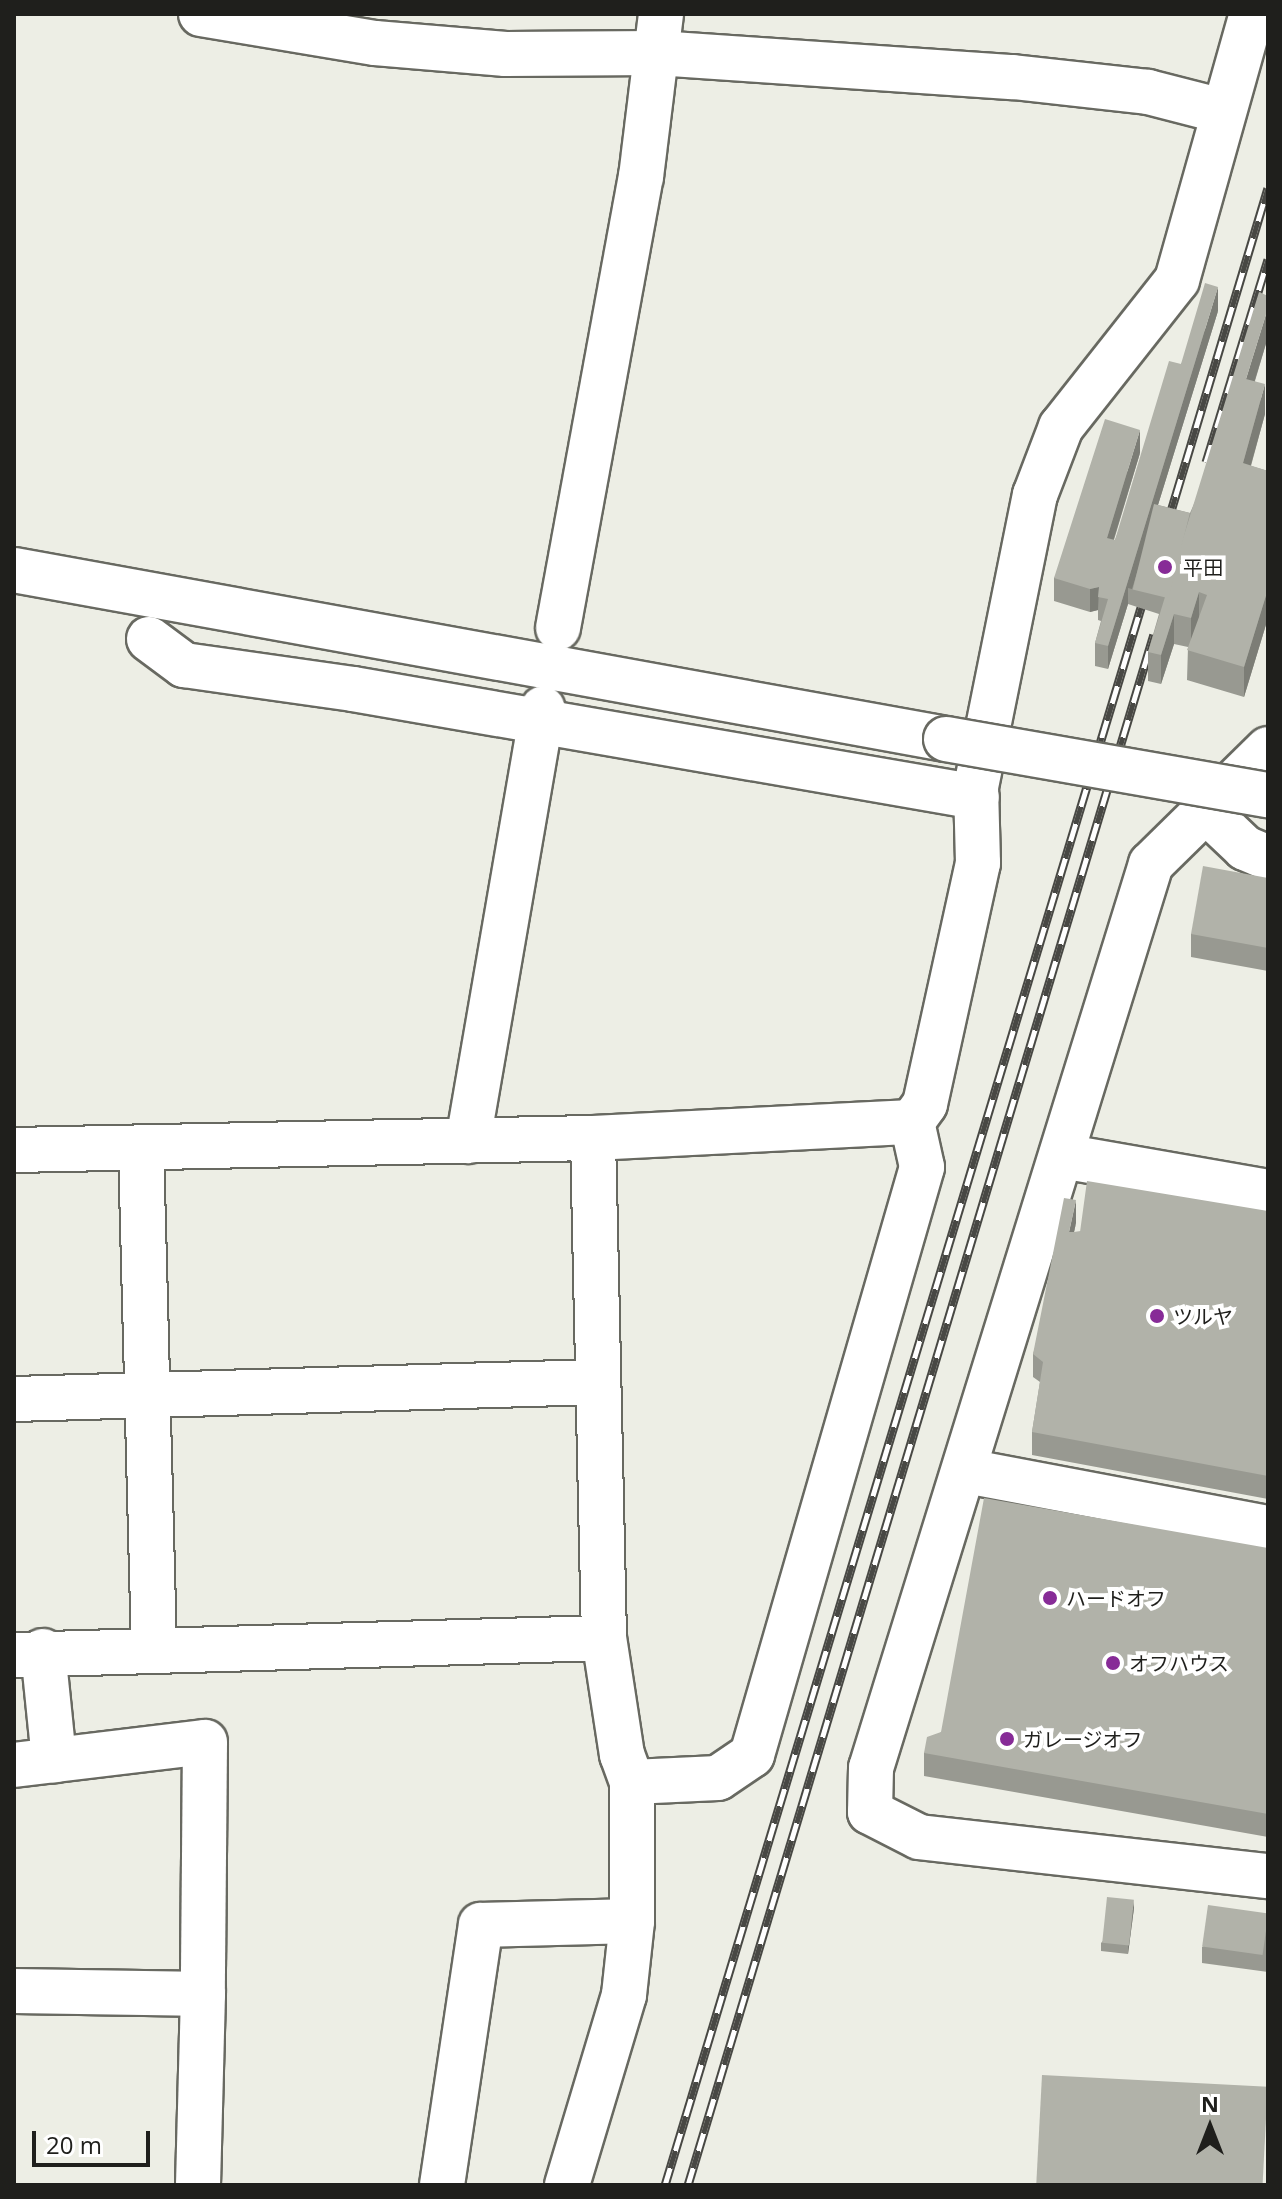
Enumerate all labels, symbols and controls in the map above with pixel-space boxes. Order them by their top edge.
place label: 平田 [1183,555,1223,579]
marker: 平田 [1154,556,1176,578]
place label: ツルヤ [1173,1304,1233,1328]
marker: ツルヤ [1148,1307,1166,1325]
place label: ハードオフ [1066,1586,1166,1610]
marker: ハードオフ [1041,1589,1059,1607]
place label: オフハウス [1129,1651,1229,1675]
marker: オフハウス [1104,1654,1122,1672]
place label: ガレージオフ [1023,1727,1143,1751]
marker: ガレージオフ [998,1730,1016,1748]
north arrow [1170,2087,1250,2167]
text: N [1201,2088,1219,2118]
scale bar [36,2115,154,2165]
text: 20 m [46,2128,102,2161]

